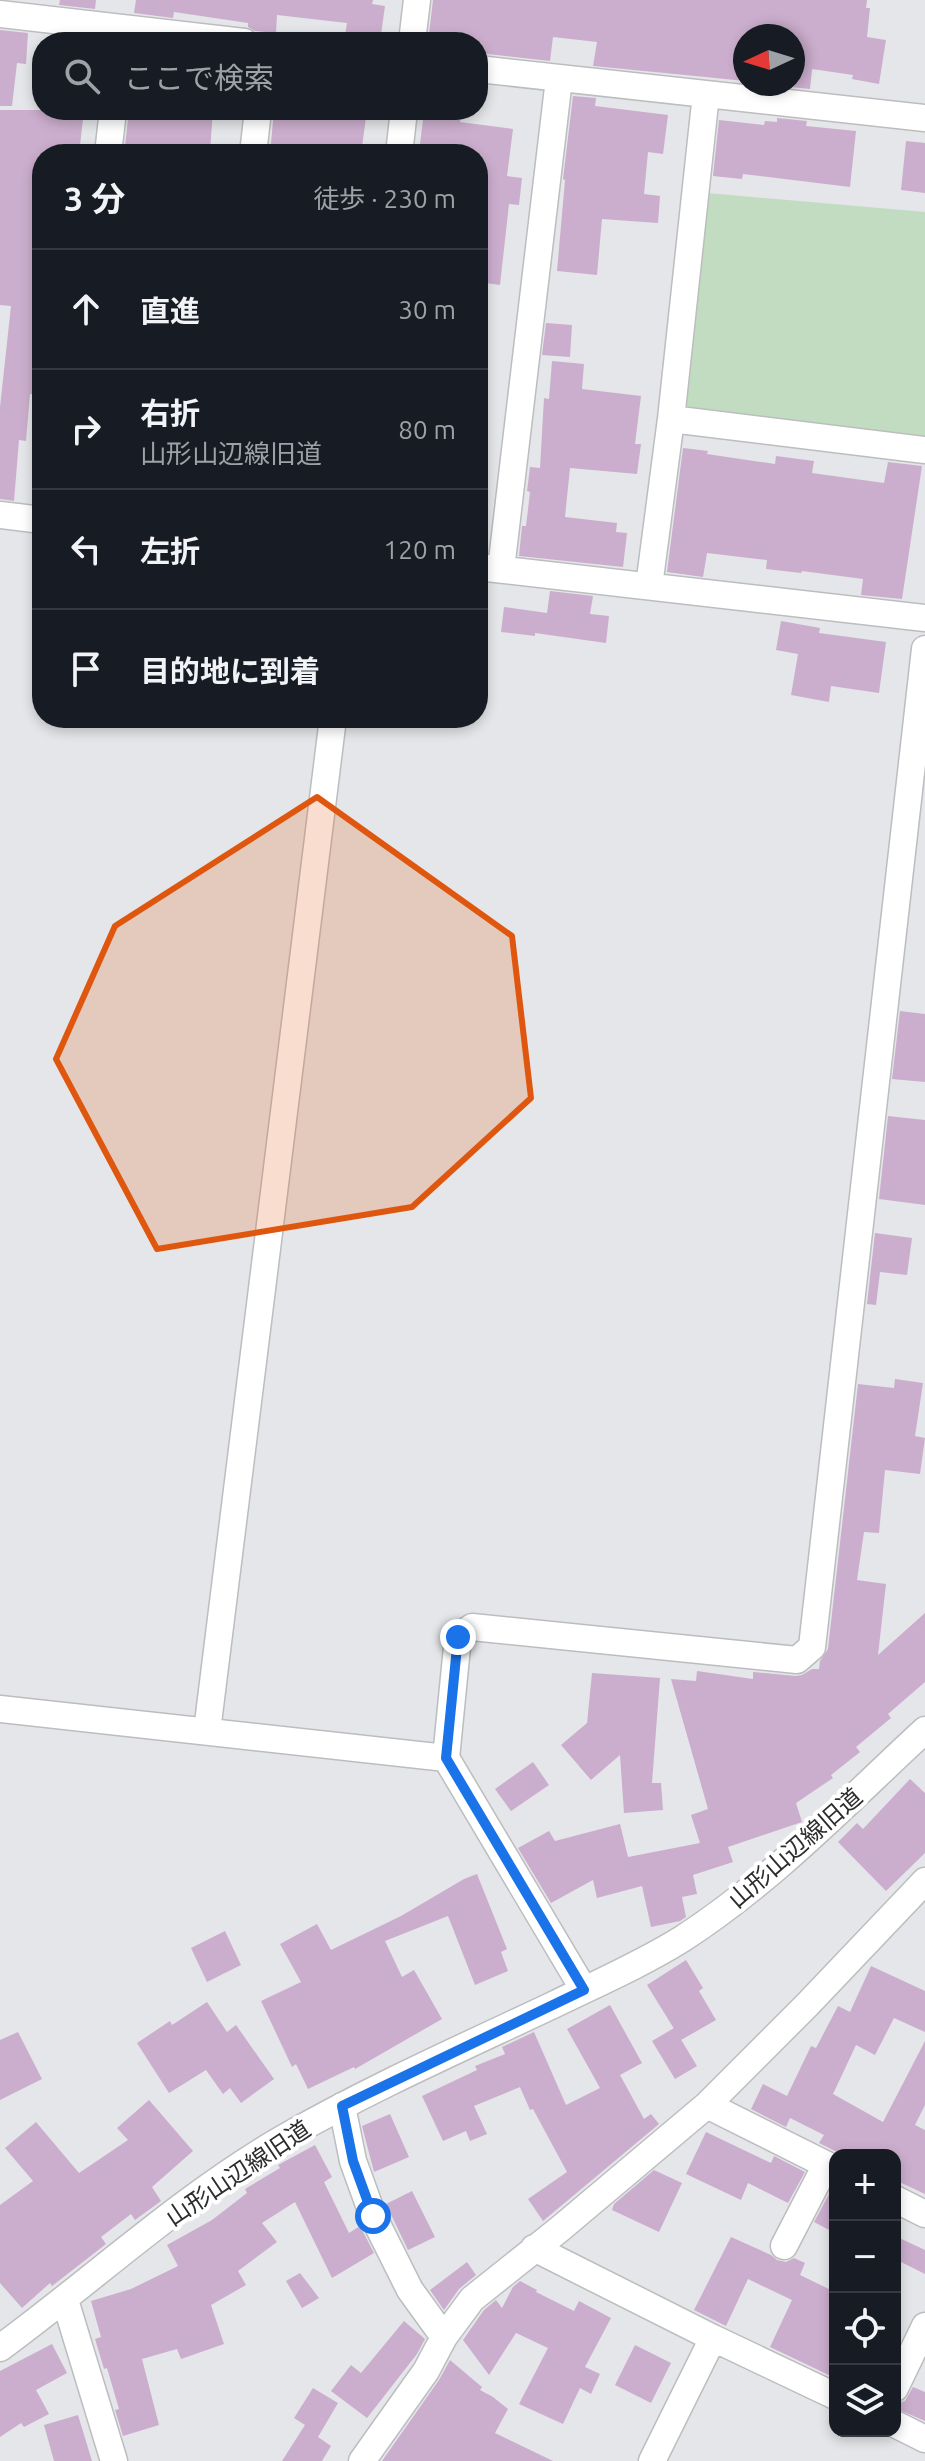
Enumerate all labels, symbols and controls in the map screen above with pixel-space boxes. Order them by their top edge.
north arrow [733,24,805,96]
search box [32,32,488,120]
icon: search [60,54,104,98]
text: ここで検索 [124,61,274,95]
text: 3 分 [64,179,125,217]
text: 徒歩 · 230 m [313,184,456,213]
icon: ahead [64,287,108,331]
text: 直進 [140,294,200,328]
text: 30 m [398,295,456,324]
text: 右折 [140,396,200,430]
icon: right [64,407,108,451]
text: 80 m [398,415,456,444]
text: 山形山辺線旧道 [140,439,322,468]
icon: left [64,527,108,571]
text: 左折 [140,534,200,568]
text: 120 m [384,535,456,564]
icon: arrive [64,647,108,691]
text: 目的地に到着 [140,654,320,688]
route end [440,1619,476,1655]
street label: 山形山辺線旧道 [723,1783,867,1913]
street label: 山形山辺線旧道 [161,2115,315,2231]
map controls [829,2149,901,2437]
button: + [829,2149,901,2221]
route start [355,2198,391,2234]
button: − [829,2221,901,2293]
button: locate [829,2293,901,2365]
button: layers [829,2365,901,2437]

